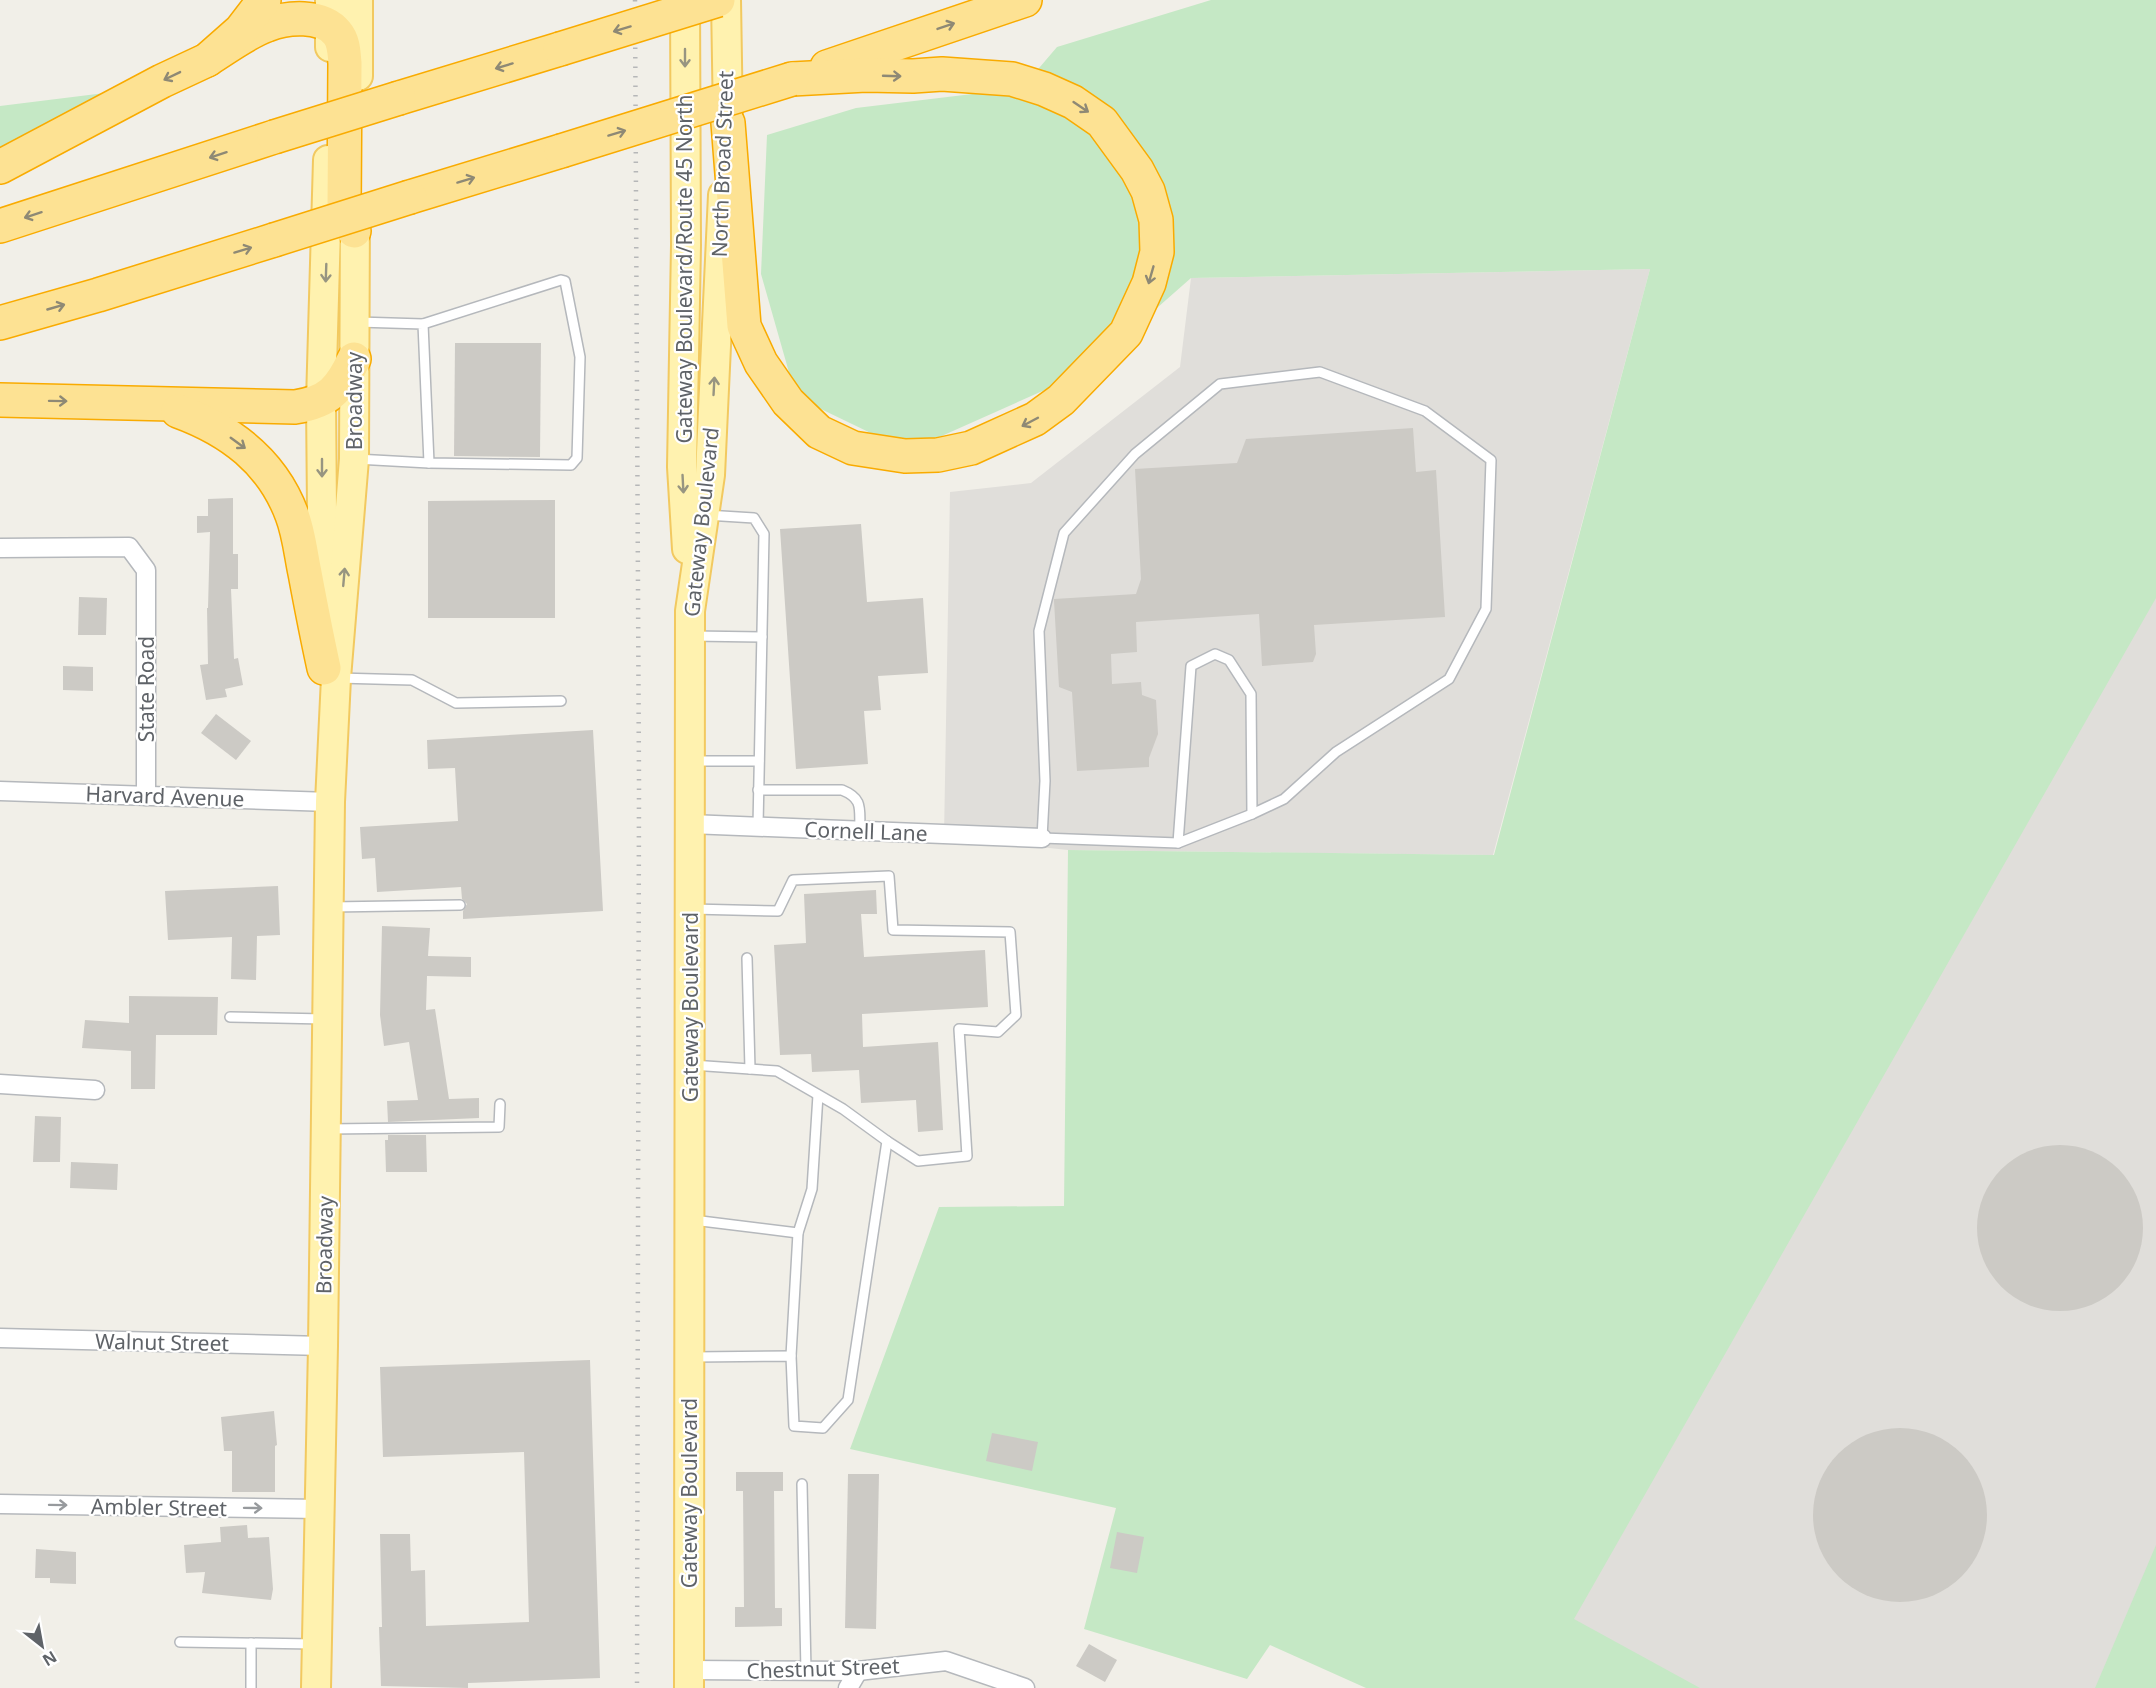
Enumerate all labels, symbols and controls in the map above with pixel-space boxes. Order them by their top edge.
one-way arrow [936,19,955,30]
one-way arrow [613,25,632,36]
one-way arrow [679,48,691,68]
one-way arrow [495,61,514,72]
street label: North Broad Street [705,70,739,258]
one-way arrow [881,70,901,81]
one-way arrow [164,71,182,83]
street label: Gateway Boulevard/Route 45 North [670,94,698,444]
one-way arrow [1072,101,1089,114]
one-way arrow [607,127,626,138]
one-way arrow [209,150,228,161]
one-way arrow [456,174,475,185]
one-way arrow [24,210,43,221]
one-way arrow [233,244,252,255]
one-way arrow [320,263,332,283]
one-way arrow [1145,265,1156,284]
one-way arrow [46,301,65,312]
street label: Broadway [340,352,368,450]
one-way arrow [709,376,720,396]
one-way arrow [48,395,68,407]
one-way arrow [1021,416,1039,428]
street label: Gateway Boulevard [677,426,725,618]
one-way arrow [230,436,246,449]
one-way arrow [316,458,328,478]
one-way arrow [678,474,689,494]
one-way arrow [339,568,350,588]
street label: State Road [132,636,160,742]
street label: Harvard Avenue [85,779,245,813]
street label: Cornell Lane [804,815,928,847]
street label: Gateway Boulevard [676,912,704,1102]
street label: Broadway [309,1195,339,1294]
street label: Walnut Street [95,1327,230,1357]
street label: Gateway Boulevard [675,1398,703,1588]
street label: Ambler Street [91,1492,228,1522]
one-way arrow [48,1499,68,1511]
one-way arrow [243,1502,263,1514]
north arrow [12,1616,72,1676]
text: N [38,1646,61,1672]
street label: Chestnut Street [746,1651,901,1685]

